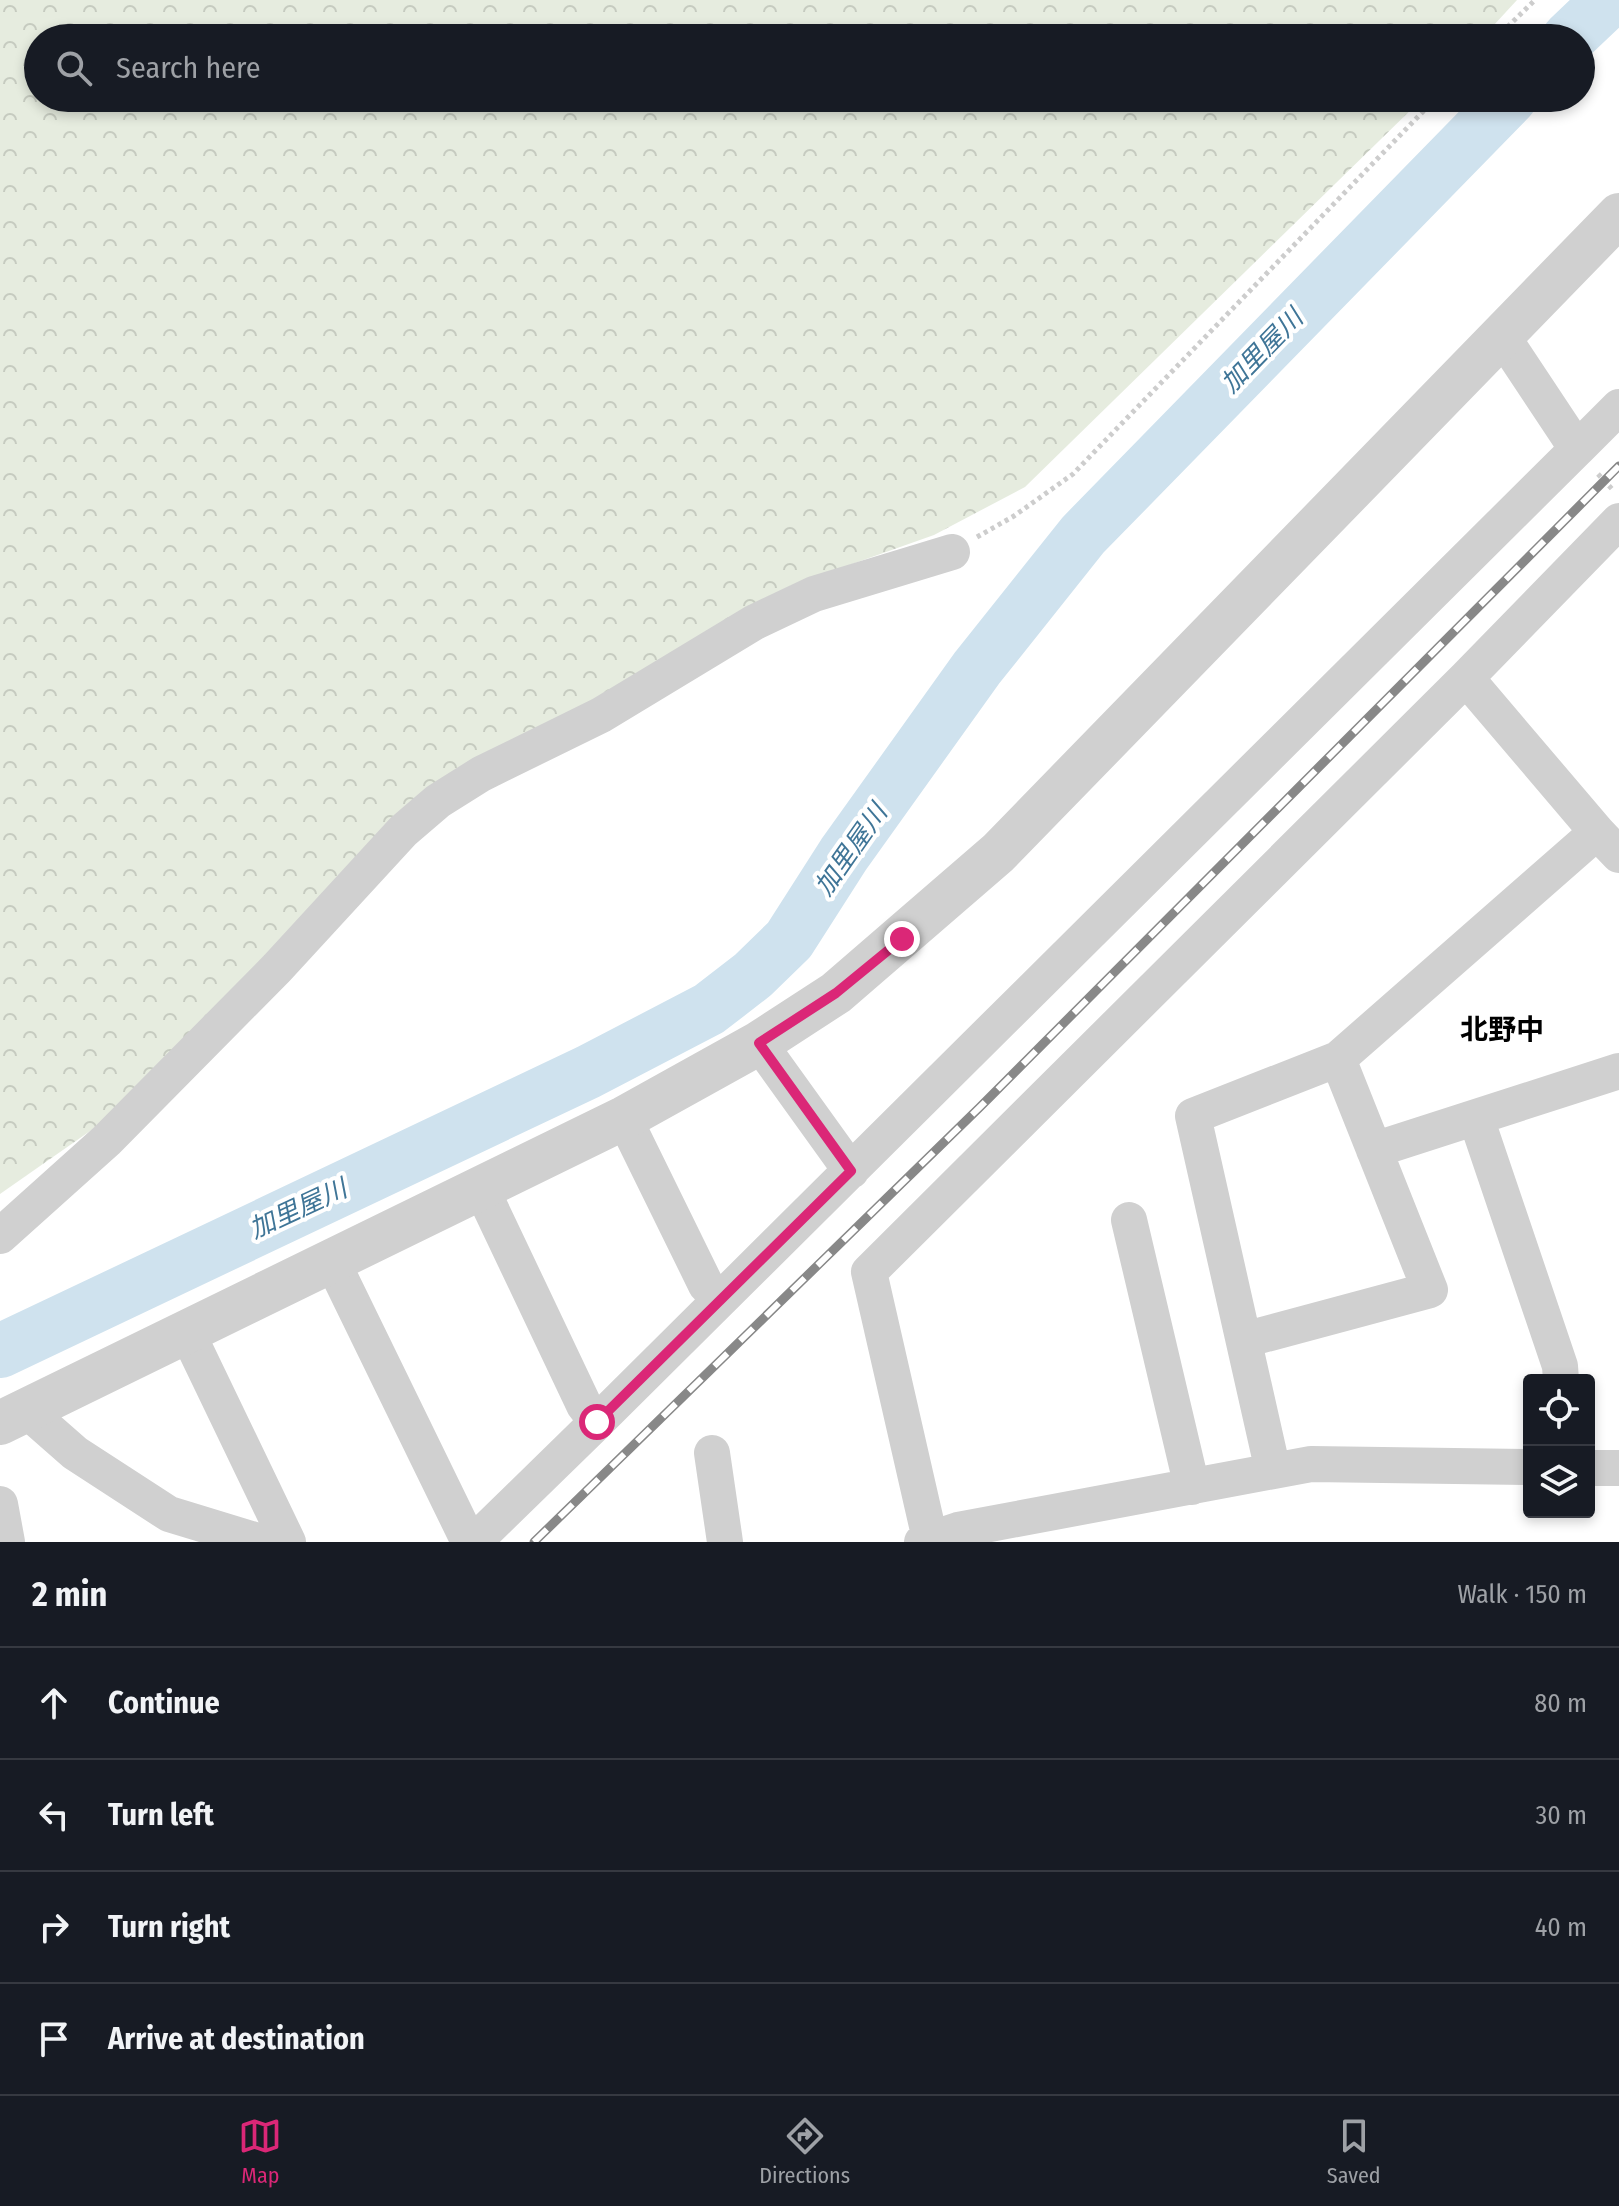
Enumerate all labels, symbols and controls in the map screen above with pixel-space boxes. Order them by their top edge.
search box [24,24,1595,112]
icon: search [52,46,96,90]
text: Search here [116,50,261,86]
water label: 加里屋川 [1215,301,1311,399]
water label: 加里屋川 [808,796,895,901]
route end [884,921,920,957]
district label: 北野中 [1460,1013,1544,1046]
water label: 加里屋川 [244,1172,354,1245]
map controls [1523,1374,1595,1518]
button: locate [1523,1374,1595,1446]
route start [579,1404,615,1440]
button: layers [1523,1446,1595,1518]
text: 2 min [32,1574,107,1615]
text: Walk · 150 m [1457,1579,1587,1610]
icon: ahead [32,1681,76,1725]
text: Continue [108,1685,220,1721]
text: 80 m [1534,1688,1587,1719]
icon: left [32,1793,76,1837]
text: Turn left [108,1797,214,1833]
text: 30 m [1536,1800,1587,1831]
icon: right [32,1905,76,1949]
text: Turn right [108,1909,230,1945]
text: 40 m [1535,1912,1587,1943]
icon: arrive [32,2017,76,2061]
text: Arrive at destination [108,2021,365,2057]
tab: Map [238,2114,282,2189]
tab: Directions [759,2114,850,2189]
tab: Saved [1327,2114,1381,2189]

